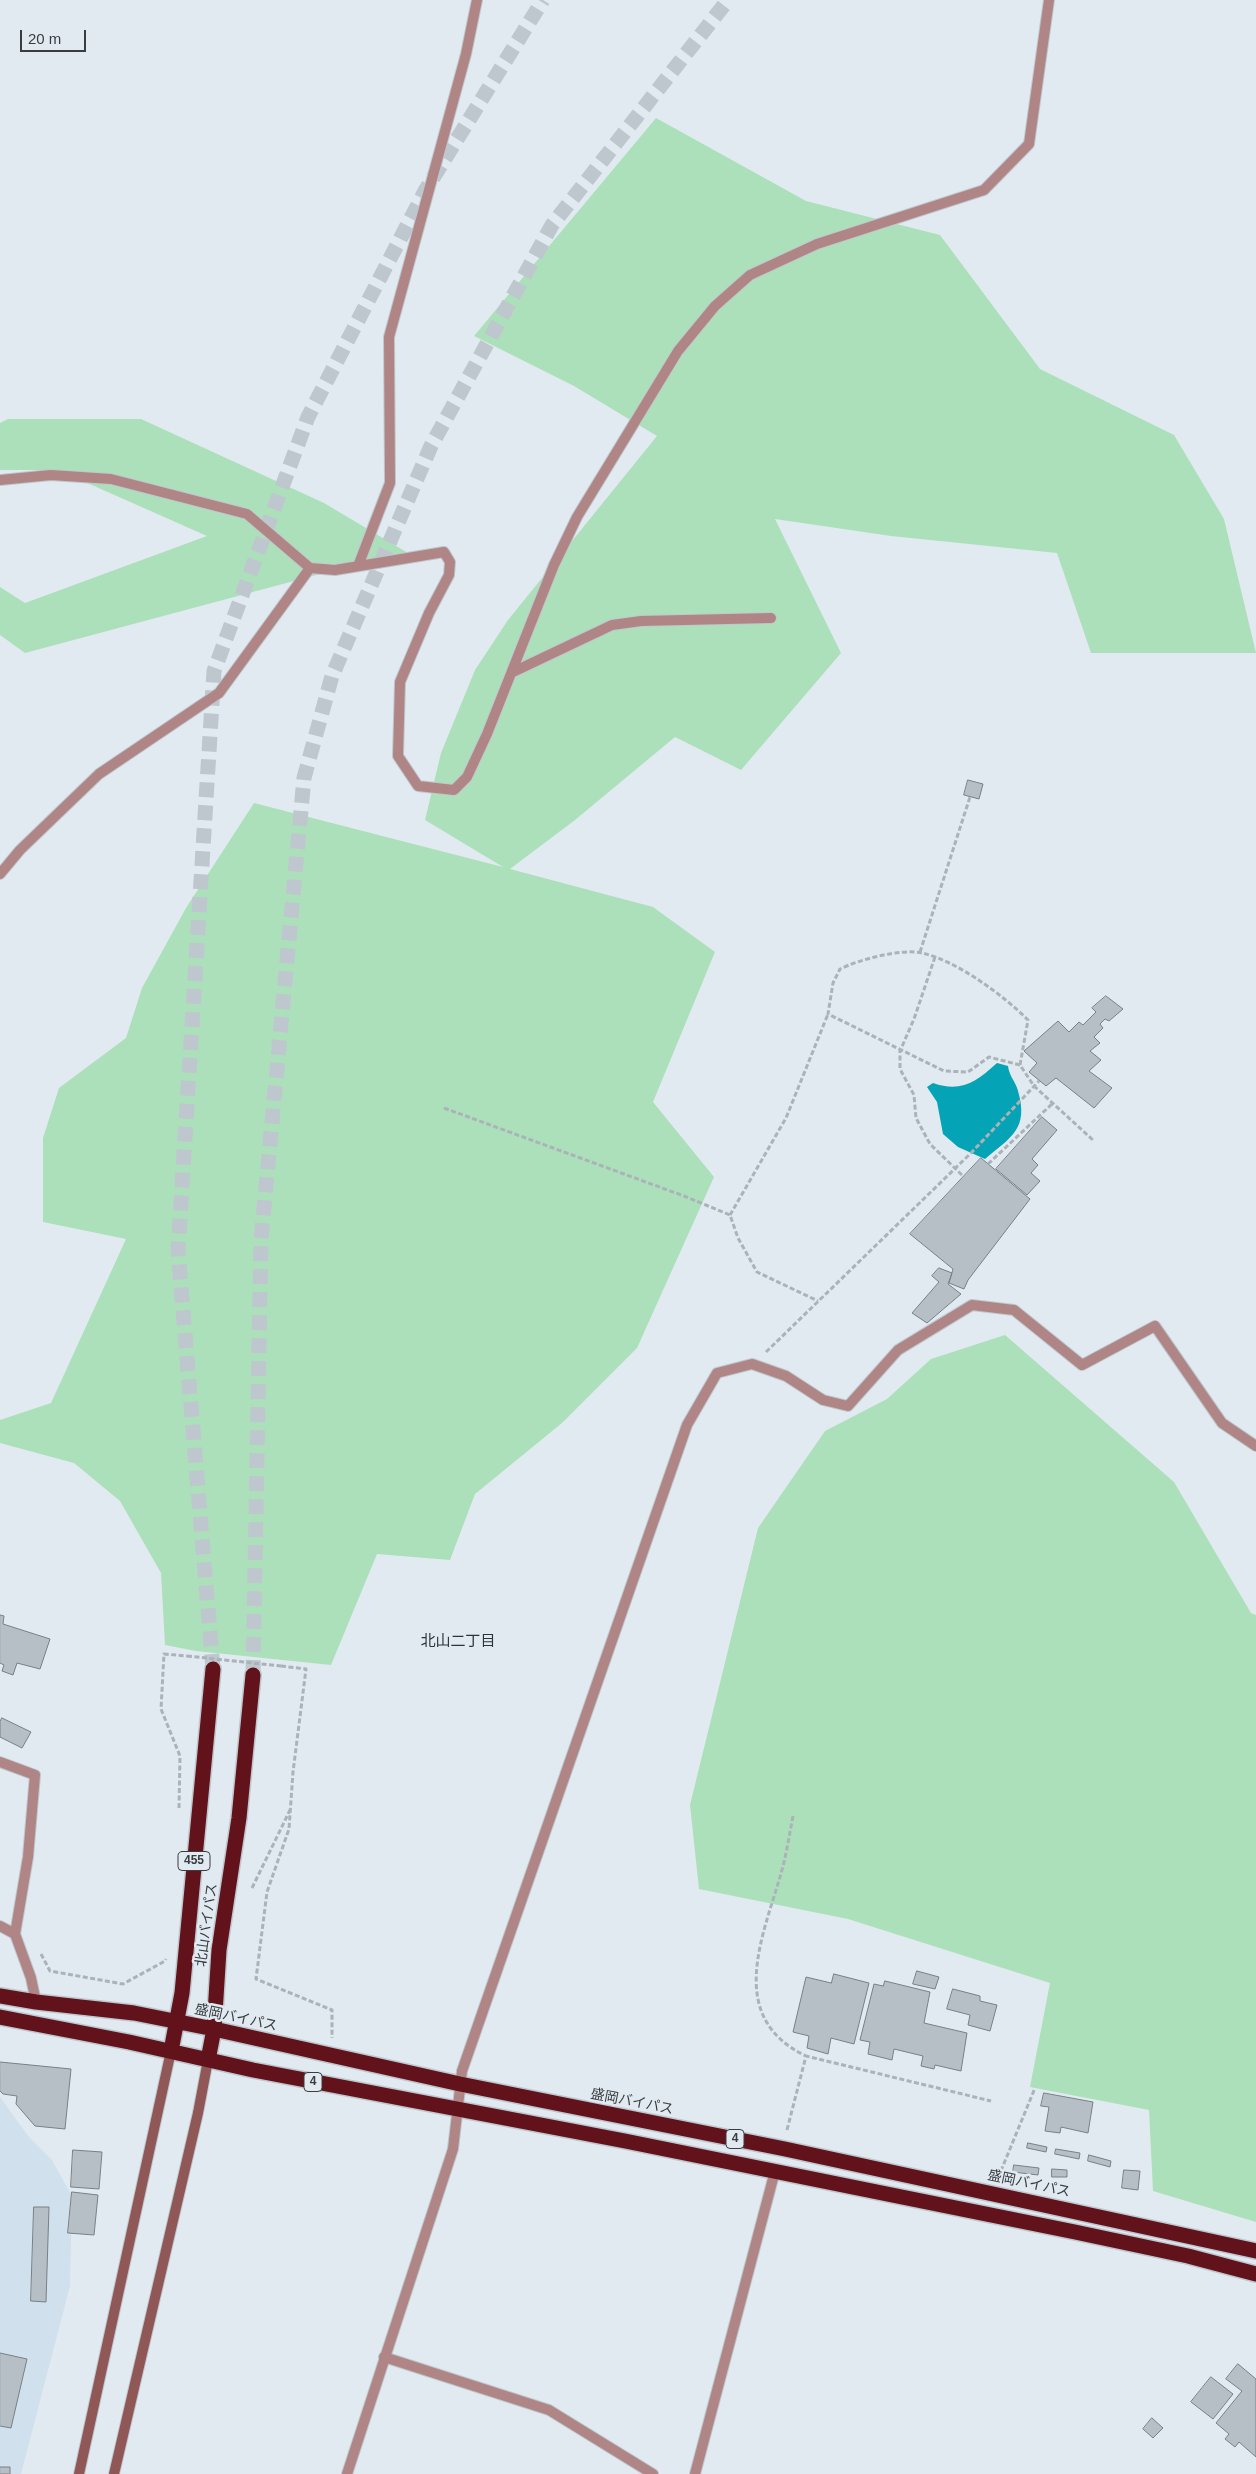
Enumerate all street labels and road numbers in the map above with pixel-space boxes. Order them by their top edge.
road number: 455 [178,1852,210,1870]
street label: 北山バイパス [193,1882,221,1968]
street label: 盛岡バイパス [193,2001,279,2035]
road number: 4 [304,2072,322,2092]
street label: 盛岡バイパス [589,2086,675,2118]
road number: 4 [726,2130,744,2148]
street label: 盛岡バイパス [986,2167,1072,2201]

